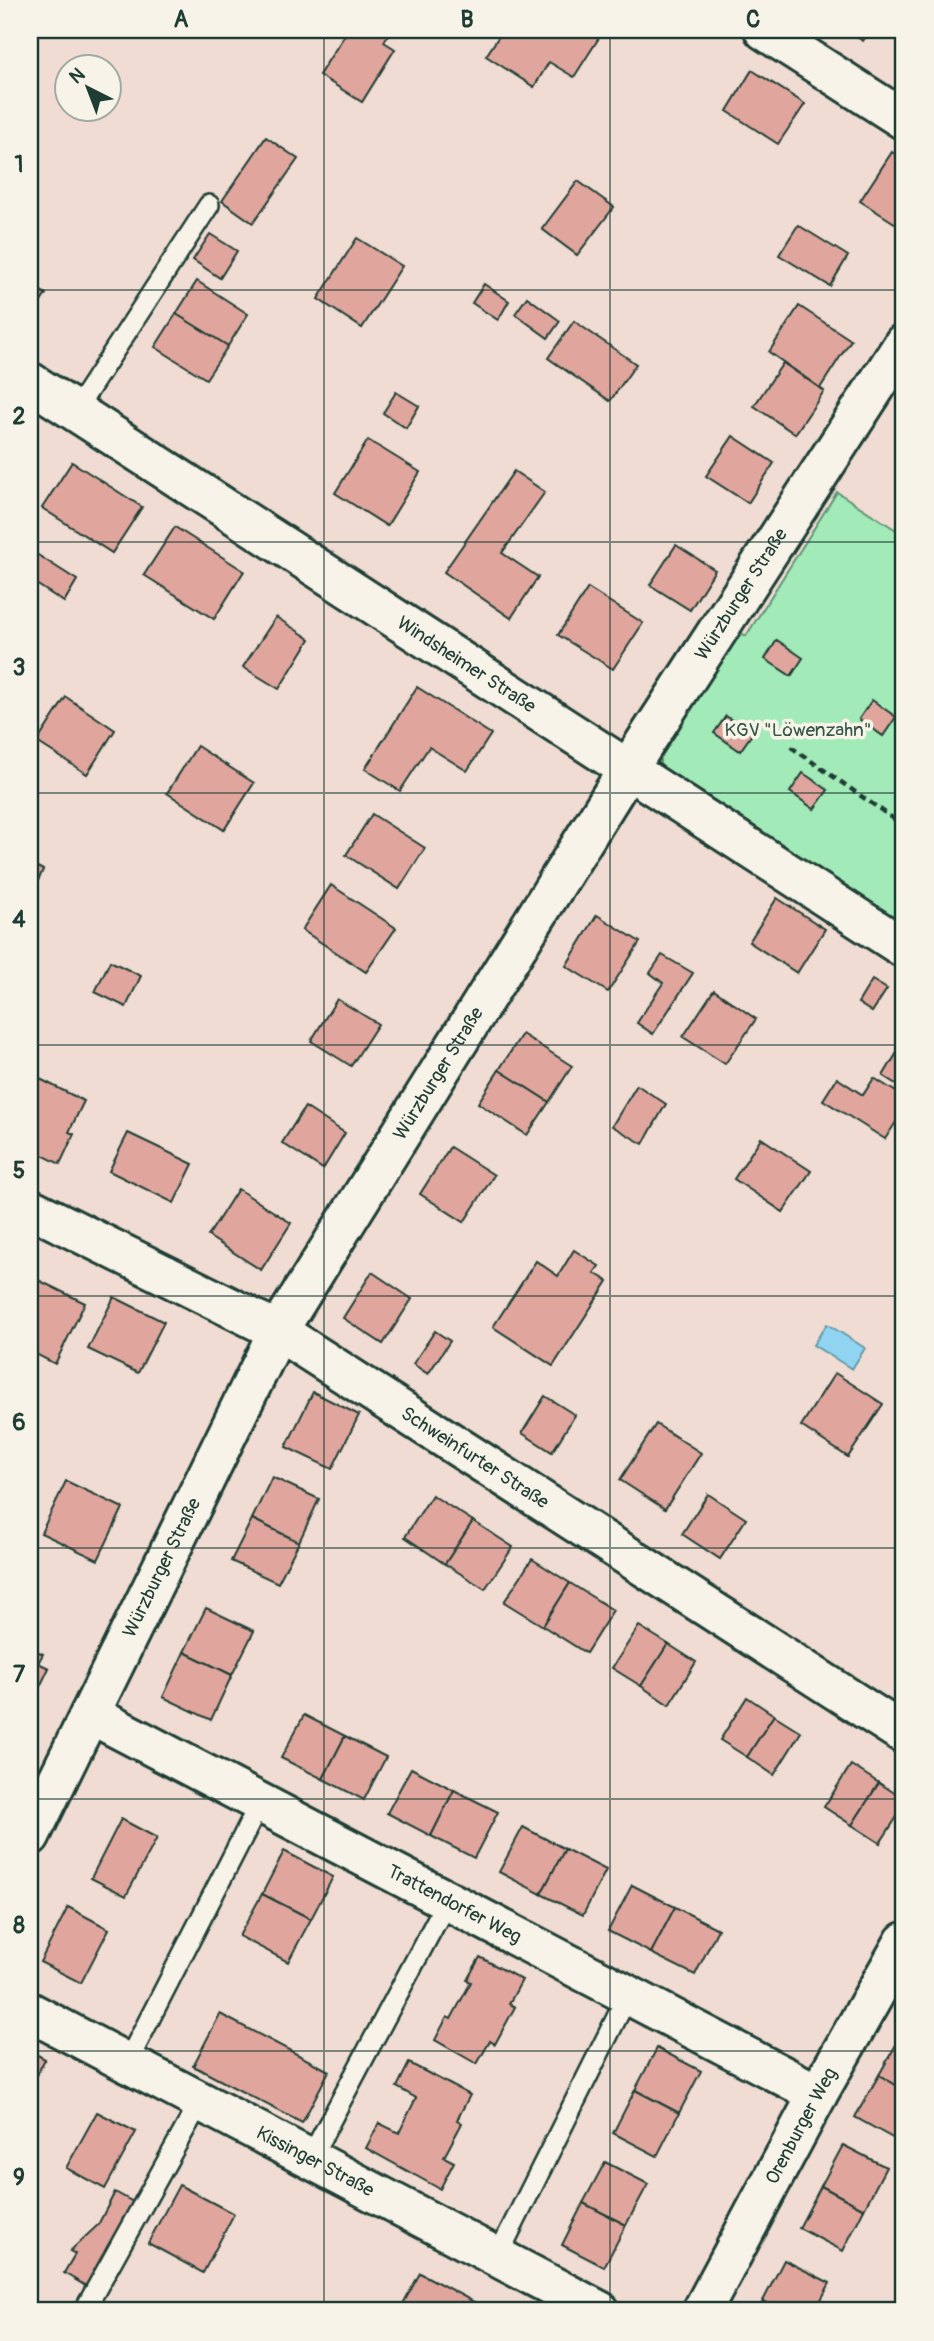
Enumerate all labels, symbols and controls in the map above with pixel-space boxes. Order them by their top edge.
text: A [174,5,189,34]
text: B [460,5,474,34]
text: C [746,5,760,34]
north arrow [52,52,122,122]
text: N [64,63,90,89]
text: 1 [15,150,24,179]
text: 2 [13,402,26,431]
street label: Würzburger Straße [690,523,793,665]
street label: Windsheimer Straße [393,611,541,719]
text: 3 [13,653,25,682]
park label: KGV "Löwenzahn" [724,718,872,742]
text: 4 [12,905,26,934]
street label: Würzburger Straße [388,1002,489,1145]
text: 5 [13,1156,25,1185]
street label: Schweinfurter Straße [396,1401,554,1515]
text: 6 [12,1408,26,1437]
street label: Würzburger Straße [117,1493,206,1641]
text: 7 [13,1660,26,1689]
street label: Trattendorfer Weg [383,1859,526,1949]
text: 8 [13,1911,25,1940]
street label: Orenburger Weg [760,2063,842,2188]
street label: Kissinger Straße [252,2121,379,2203]
text: 9 [13,2163,25,2192]

